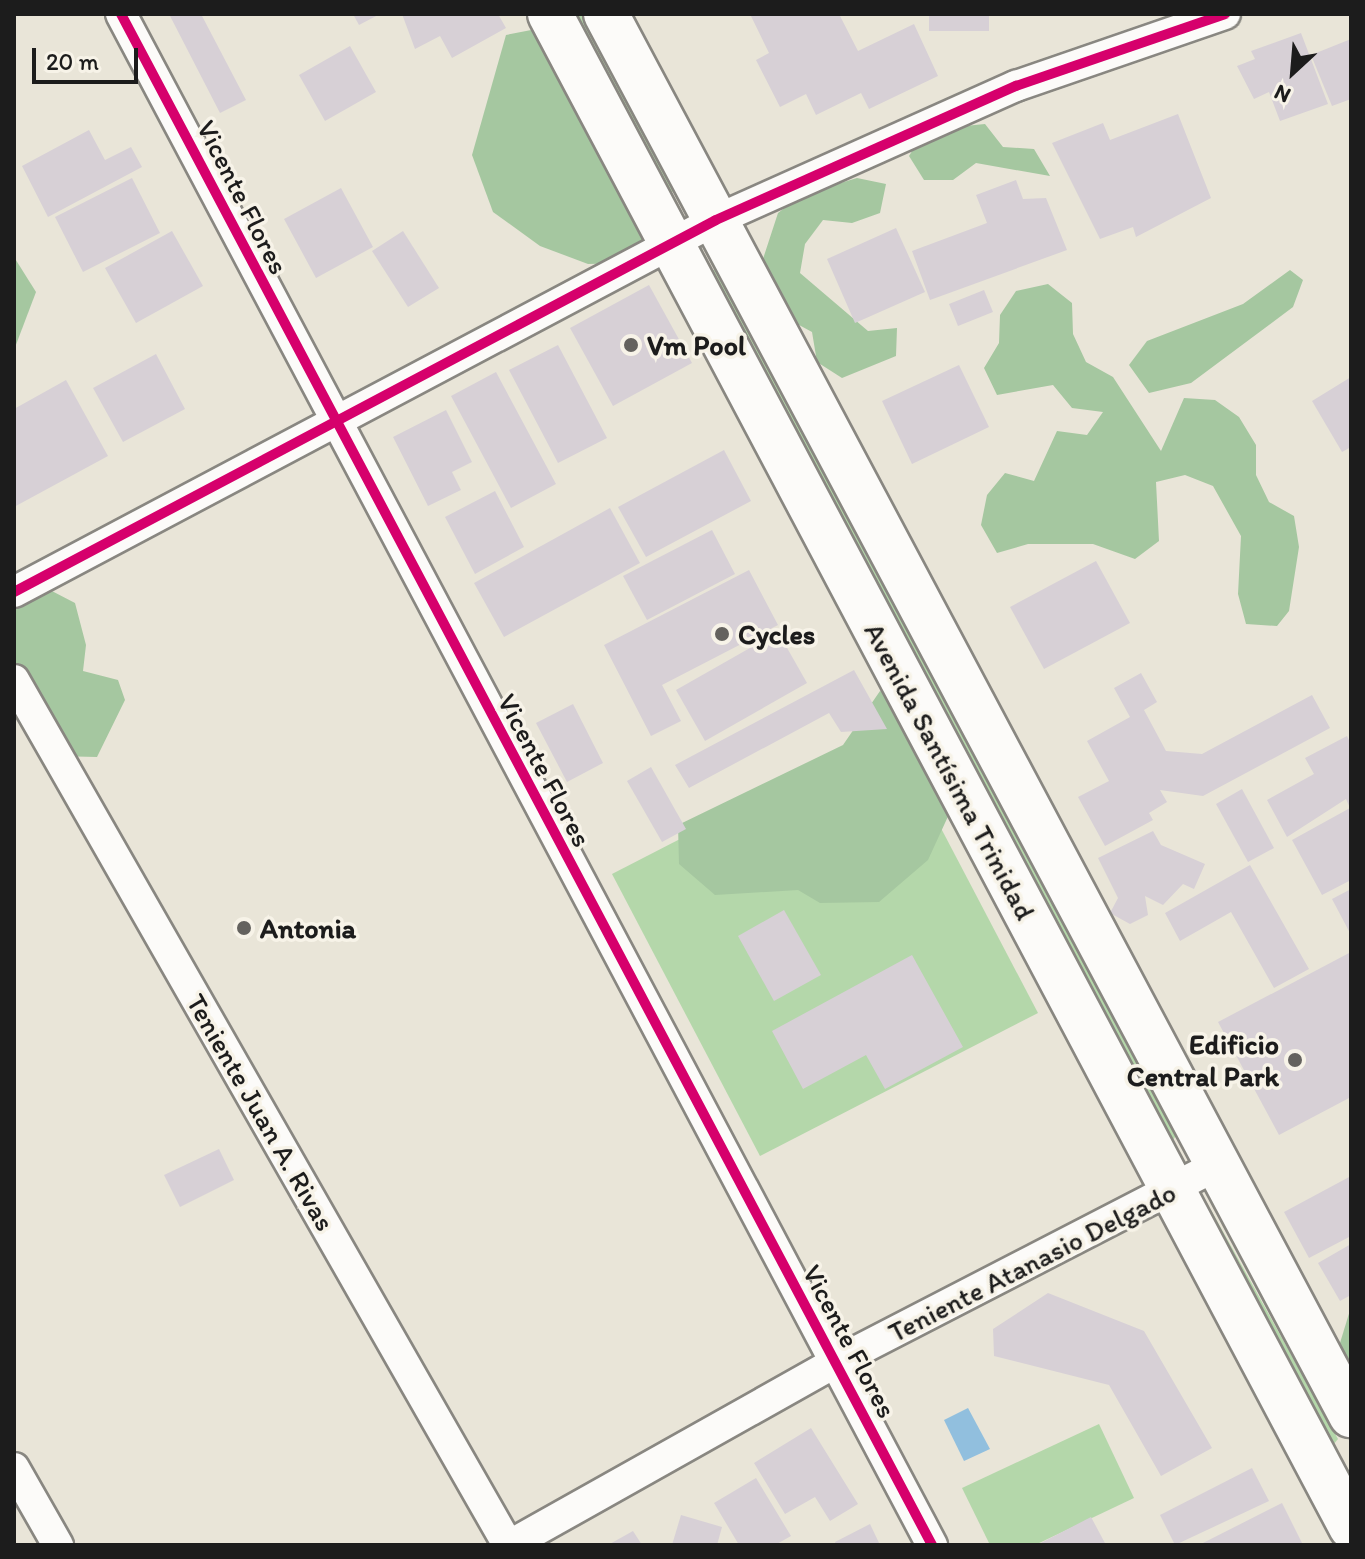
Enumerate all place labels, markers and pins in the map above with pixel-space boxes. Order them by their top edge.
place label: Vm Pool [647,328,745,362]
marker: Vm Pool [622,336,640,354]
place label: Cycles [738,617,815,651]
marker: Cycles [713,625,731,643]
place label: Antonia [260,911,356,945]
marker: Antonia [235,919,253,937]
place label: Edificio Central Park [1127,1027,1279,1093]
marker: Edificio Central Park [1286,1051,1304,1069]

